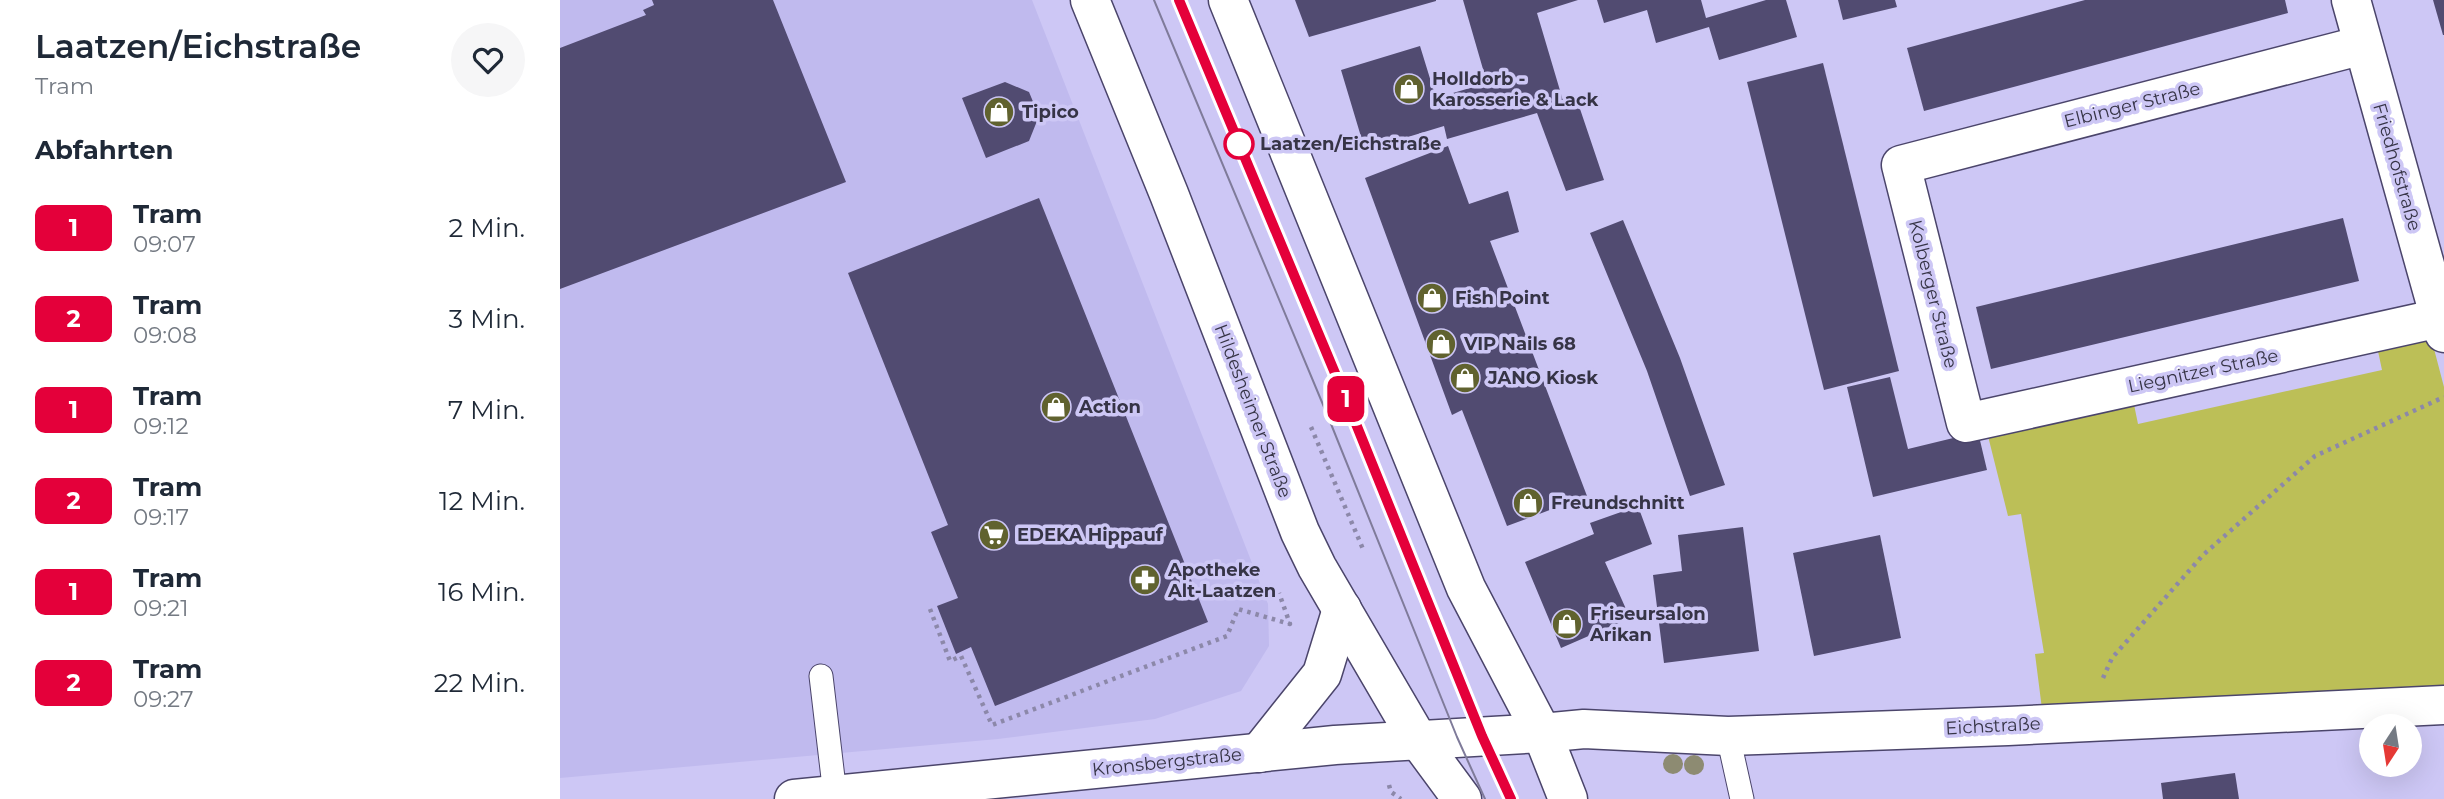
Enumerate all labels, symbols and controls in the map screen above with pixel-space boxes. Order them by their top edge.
button: heart [451,23,525,97]
text: Laatzen/Eichstraße [35,26,361,66]
place label: Holldorb - Karosserie & Lack [1432,68,1599,111]
text: Tram [35,72,94,100]
shop icon: Holldorb - Karosserie & Lack [1392,72,1426,106]
street label: Elbinger Straße [2062,77,2203,133]
shop icon: Tipico [982,95,1016,129]
place label: Tipico [1022,101,1079,123]
street label: Friedhofstraße [2368,101,2426,234]
marker: Laatzen/Eichstraße [1224,129,1254,159]
place label: Laatzen/Eichstraße [1260,133,1441,155]
text: Abfahrten [35,134,174,166]
text: Tram [133,198,202,230]
text: 2 Min. [449,212,525,244]
text: 1 [69,213,78,242]
street label: Kolberger Straße [1904,218,1962,371]
text: 09:07 [133,230,196,258]
shop icon: Fish Point [1415,281,1449,315]
place label: Fish Point [1455,287,1550,309]
text: Tram [133,289,202,321]
text: 3 Min. [449,303,525,335]
text: 2 [66,304,81,333]
text: 09:08 [133,321,197,349]
street label: Hildesheimer Straße [1210,321,1296,501]
shop icon: VIP Nails 68 [1424,327,1458,361]
place label: VIP Nails 68 [1463,333,1576,355]
street label: Liegnitzer Straße [2126,344,2280,398]
shop icon: JANO Kiosk [1448,361,1482,395]
place label: JANO Kiosk [1487,367,1598,389]
line badge: 1 [1323,376,1369,422]
text: Tram [133,380,202,412]
text: 1 [1341,384,1351,413]
shop icon: Action [1039,390,1073,424]
text: 7 Min. [448,394,525,426]
text: 1 [69,395,78,424]
place label: Action [1078,396,1141,418]
text: 09:12 [133,412,188,440]
text: Tram [133,471,202,503]
text: 12 Min. [439,485,525,517]
text: 2 [66,486,81,515]
shop icon: Freundschnitt [1511,486,1545,520]
place label: Freundschnitt [1551,492,1685,514]
text: 09:17 [133,503,189,531]
supermarket icon: EDEKA Hippauf [977,518,1011,552]
place label: EDEKA Hippauf [1017,524,1164,546]
place label: Apotheke Alt-Laatzen [1167,559,1276,602]
text: Tram [133,562,202,594]
pharmacy icon: Apotheke Alt-Laatzen [1128,563,1162,597]
text: 16 Min. [438,576,525,608]
text: 1 [69,577,78,606]
text: 09:21 [133,594,188,622]
place label: Friseursalon Arikan [1589,603,1706,646]
shop icon: Friseursalon Arikan [1550,607,1584,641]
text: Tram [133,653,202,685]
text: 22 Min. [434,667,525,699]
text: 2 [66,668,81,697]
text: 09:27 [133,685,194,713]
street label: Eichstraße [1945,713,2041,739]
north arrow [2359,714,2422,777]
map controls [2359,714,2422,777]
street label: Kronsbergstraße [1091,743,1243,781]

